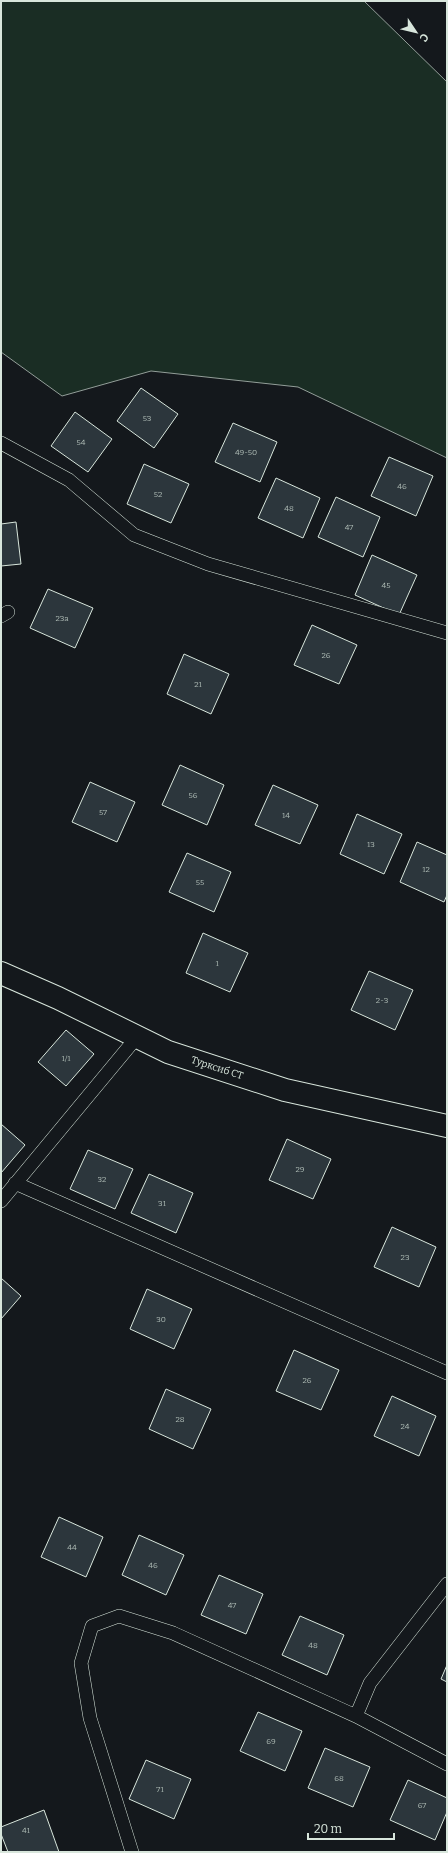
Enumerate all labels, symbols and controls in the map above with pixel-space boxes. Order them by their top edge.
north arrow [396,12,436,52]
text: С [416,31,431,44]
house number: 53 [143,414,152,423]
house number: 54 [77,438,86,447]
house number: 49-50 [235,448,257,457]
house number: 46 [397,482,407,491]
house number: 52 [154,490,162,499]
house number: 48 [284,504,294,513]
house number: 47 [345,523,353,532]
house number: 45 [382,581,390,590]
house number: 23а [55,614,69,623]
house number: 26 [321,651,331,660]
house number: 21 [194,680,203,689]
house number: 56 [189,791,198,800]
house number: 57 [99,808,107,817]
house number: 14 [282,811,290,820]
house number: 13 [367,840,375,849]
house number: 12 [422,865,430,874]
house number: 55 [196,878,204,887]
house number: 1 [215,959,219,968]
house number: 2-3 [376,996,389,1005]
street label: Турксиб СТ [189,1053,245,1082]
house number: 1/1 [61,1054,71,1063]
house number: 29 [295,1165,305,1174]
house number: 32 [98,1175,106,1184]
house number: 31 [158,1199,167,1208]
house number: 23 [401,1253,410,1262]
house number: 30 [156,1315,166,1324]
house number: 26 [302,1376,312,1385]
house number: 28 [175,1415,185,1424]
house number: 24 [400,1422,410,1431]
house number: 44 [67,1543,77,1552]
house number: 46 [148,1561,158,1570]
house number: 47 [228,1601,236,1610]
house number: 48 [308,1641,318,1650]
house number: 69 [266,1737,276,1746]
house number: 68 [334,1774,344,1783]
house number: 71 [156,1785,164,1794]
house number: 67 [418,1801,426,1810]
scale bar [308,1815,394,1841]
text: 20 m [314,1822,343,1836]
house number: 41 [22,1826,31,1835]

